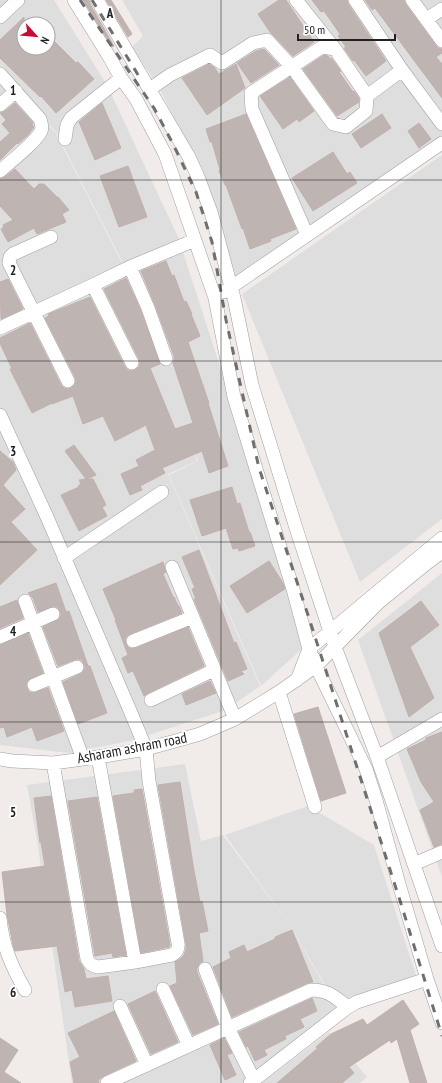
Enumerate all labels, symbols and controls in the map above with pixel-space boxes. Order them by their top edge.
text: A [106,5,114,22]
north arrow [16,16,56,56]
scale bar [298,16,395,42]
text: 50 m [304,22,325,37]
text: N [37,35,52,46]
text: 1 [10,82,16,99]
text: 2 [10,262,16,279]
text: 3 [10,443,16,460]
text: 4 [10,623,17,640]
street label: Asharam ashram road [75,728,189,767]
text: 5 [10,804,16,821]
text: 6 [10,984,16,1001]

